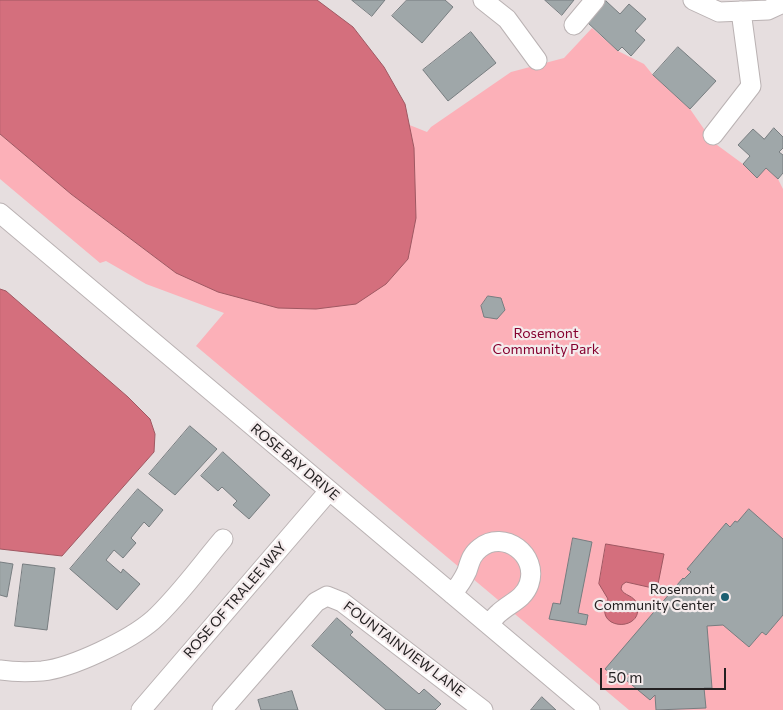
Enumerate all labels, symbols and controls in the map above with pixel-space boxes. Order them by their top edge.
park label: Rosemont Community Park [493,325,599,358]
street label: ROSE BAY DRIVE [247,420,343,504]
street label: ROSE OF TRALEE WAY [180,539,290,661]
place label: Rosemont Community Center [594,581,715,614]
marker: Rosemont Community Center [719,591,731,603]
street label: FOUNTAINVIEW LANE [340,598,468,700]
scale bar [603,658,729,690]
text: 50 m [608,668,642,686]

